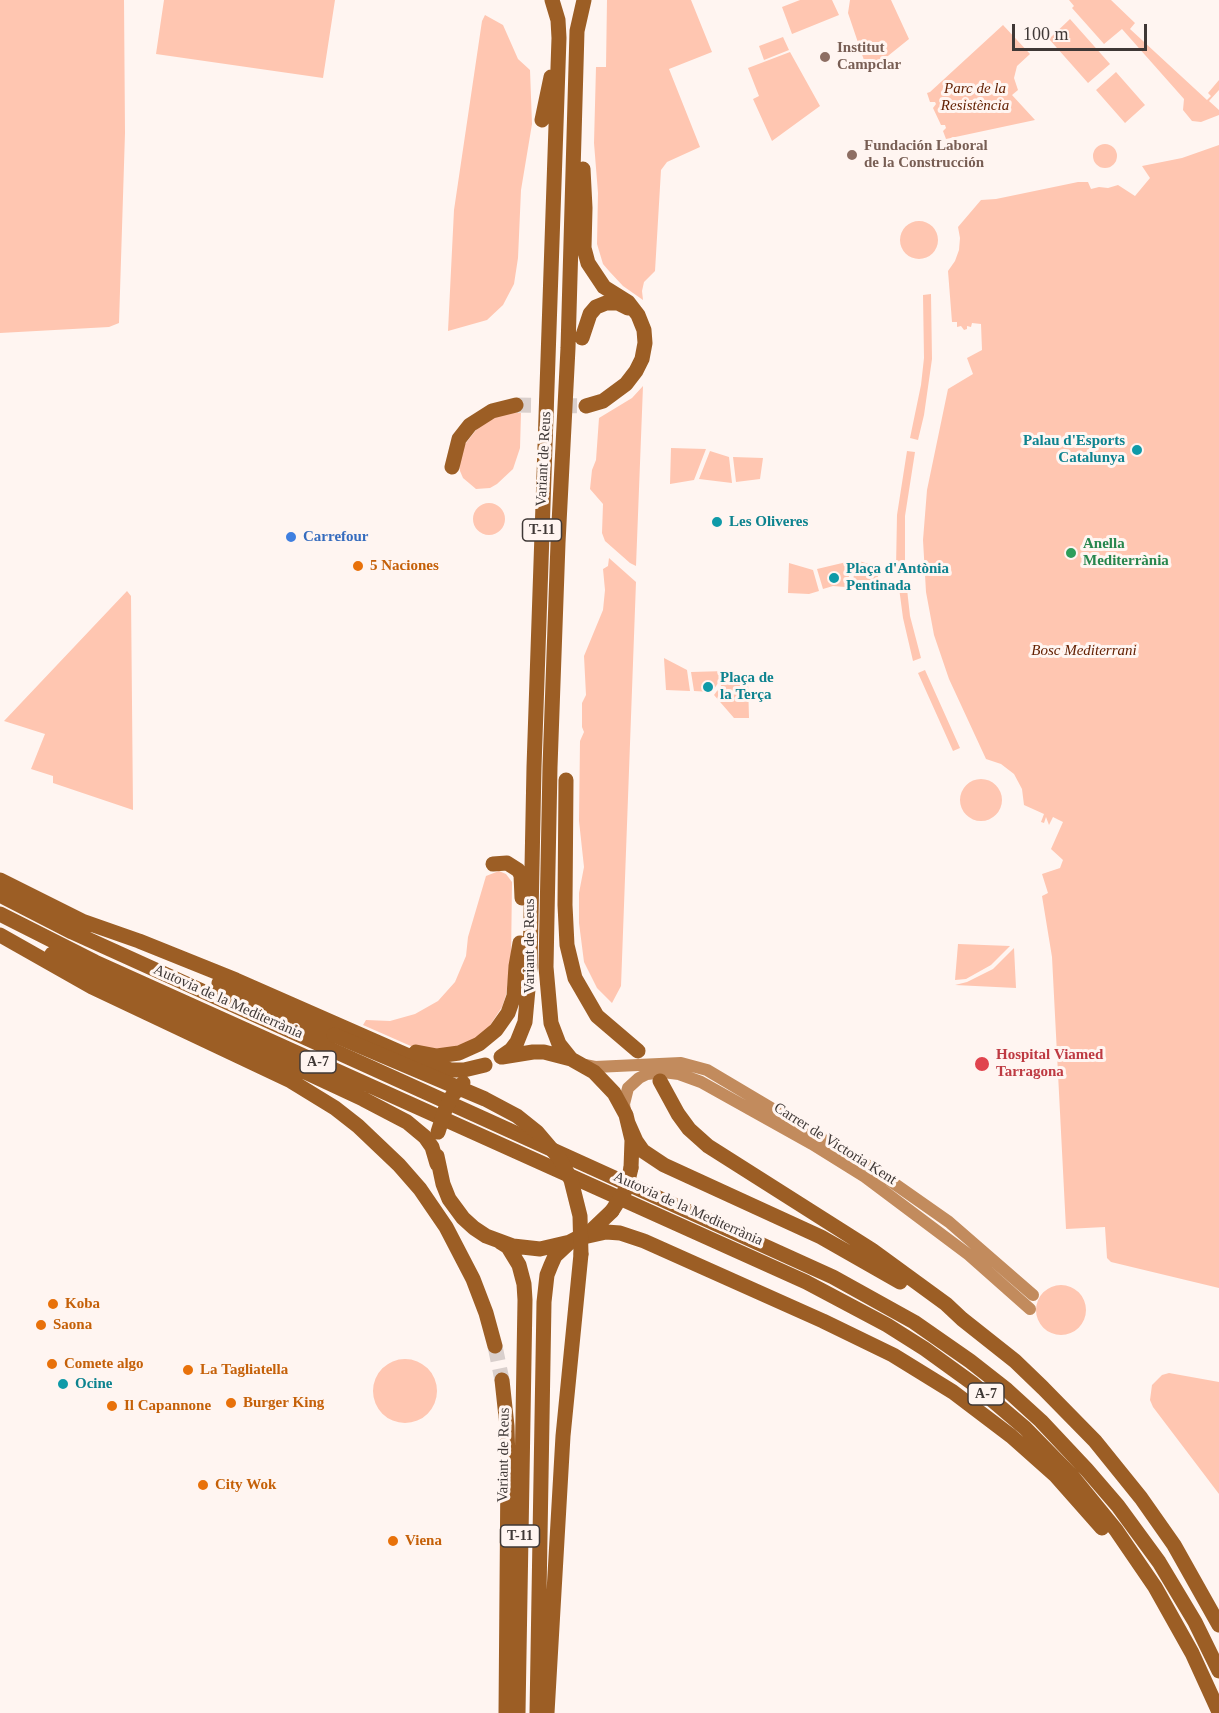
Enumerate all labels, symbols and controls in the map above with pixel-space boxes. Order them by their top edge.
scale bar [1015,12,1150,50]
text: 100 m [1023,24,1069,44]
place label: Institut Campclar [837,39,901,74]
marker: Institut Campclar [818,50,832,64]
park label: Parc de la Resistència [941,80,1009,115]
place label: Fundación Laboral de la Construcción [864,137,988,172]
marker: Fundación Laboral de la Construcción [845,148,859,162]
street label: Variant de Reus [533,411,555,507]
place label: Palau d'Esports Catalunya [1023,432,1125,467]
marker: Palau d'Esports Catalunya [1130,443,1144,457]
place label: Les Oliveres [729,513,808,531]
marker: Les Oliveres [710,515,724,529]
road number: T-11 [522,519,562,541]
place label: Carrefour [303,528,369,546]
marker: Carrefour [284,530,298,544]
place label: Anella Mediterrània [1083,535,1169,570]
marker: Anella Mediterrània [1064,546,1078,560]
place label: 5 Naciones [370,557,439,575]
marker: 5 Naciones [351,559,365,573]
place label: Plaça d'Antònia Pentinada [846,560,949,595]
marker: Plaça d'Antònia Pentinada [827,571,841,585]
park label: Bosc Mediterrani [1031,642,1137,660]
place label: Plaça de la Terça [720,669,774,704]
marker: Plaça de la Terça [701,680,715,694]
street label: Variant de Reus [521,899,539,993]
street label: Autovia de la Mediterrània [150,961,306,1043]
place label: Hospital Viamed Tarragona [996,1046,1103,1081]
road number: A-7 [300,1051,336,1073]
marker: Hospital Viamed Tarragona [973,1055,991,1073]
street label: Carrer de Victoria Kent [770,1099,900,1189]
street label: Autovia de la Mediterrània [610,1168,766,1250]
place label: Koba [65,1295,100,1313]
marker: Koba [46,1297,60,1311]
place label: Saona [53,1316,92,1334]
marker: Saona [34,1318,48,1332]
place label: Comete algo [64,1355,144,1373]
marker: Comete algo [45,1357,59,1371]
place label: La Tagliatella [200,1361,288,1379]
marker: La Tagliatella [181,1363,195,1377]
place label: Ocine [75,1375,112,1393]
marker: Ocine [56,1377,70,1391]
road number: A-7 [968,1383,1004,1405]
place label: Burger King [243,1394,324,1412]
marker: Burger King [224,1396,238,1410]
place label: Il Capannone [124,1397,211,1415]
marker: Il Capannone [105,1399,119,1413]
street label: Variant de Reus [494,1407,514,1503]
place label: City Wok [215,1476,276,1494]
marker: City Wok [196,1478,210,1492]
road number: T-11 [500,1525,540,1547]
place label: Viena [405,1532,442,1550]
marker: Viena [386,1534,400,1548]

